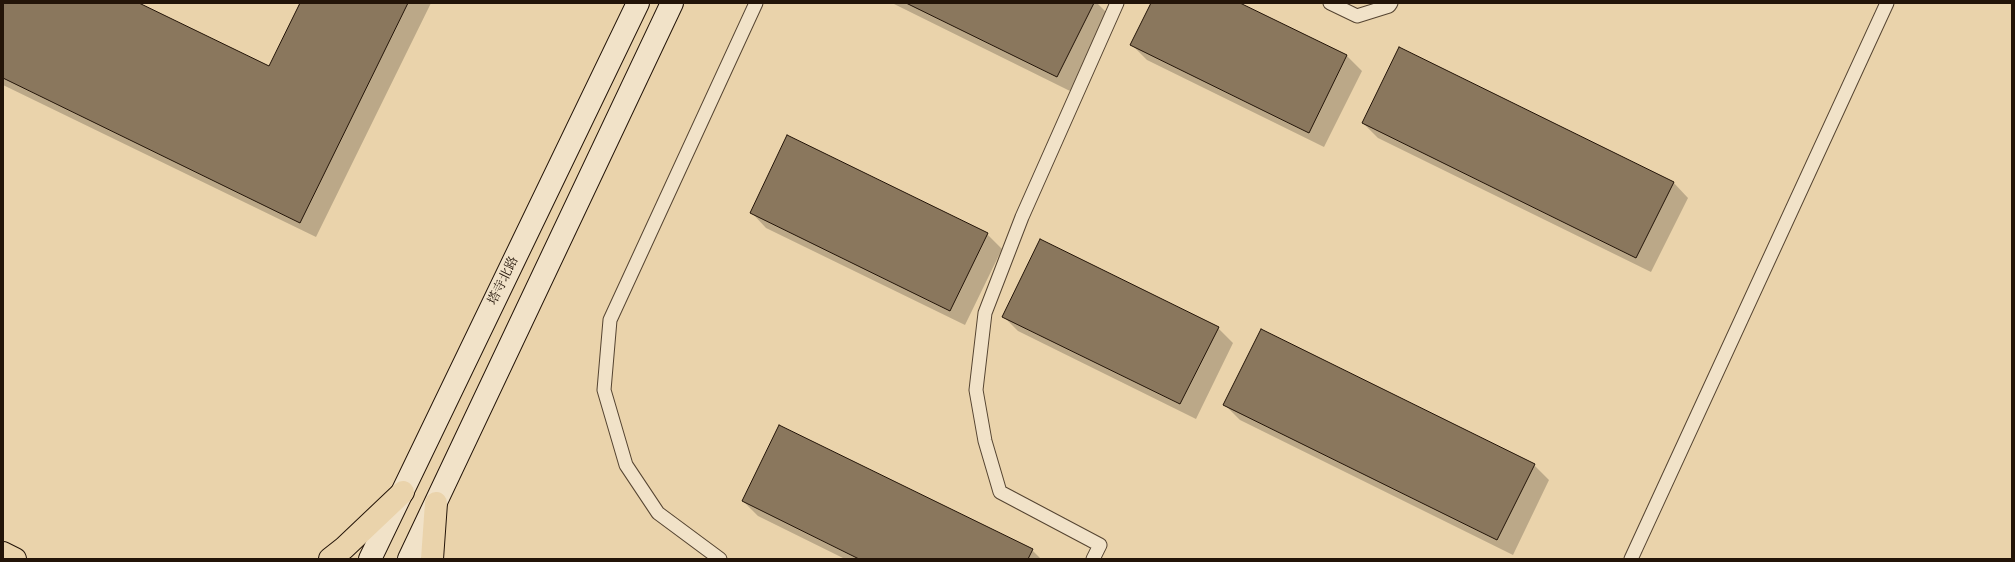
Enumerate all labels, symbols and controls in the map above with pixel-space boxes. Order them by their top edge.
street label: 塔寺北路 [486,254,522,308]

